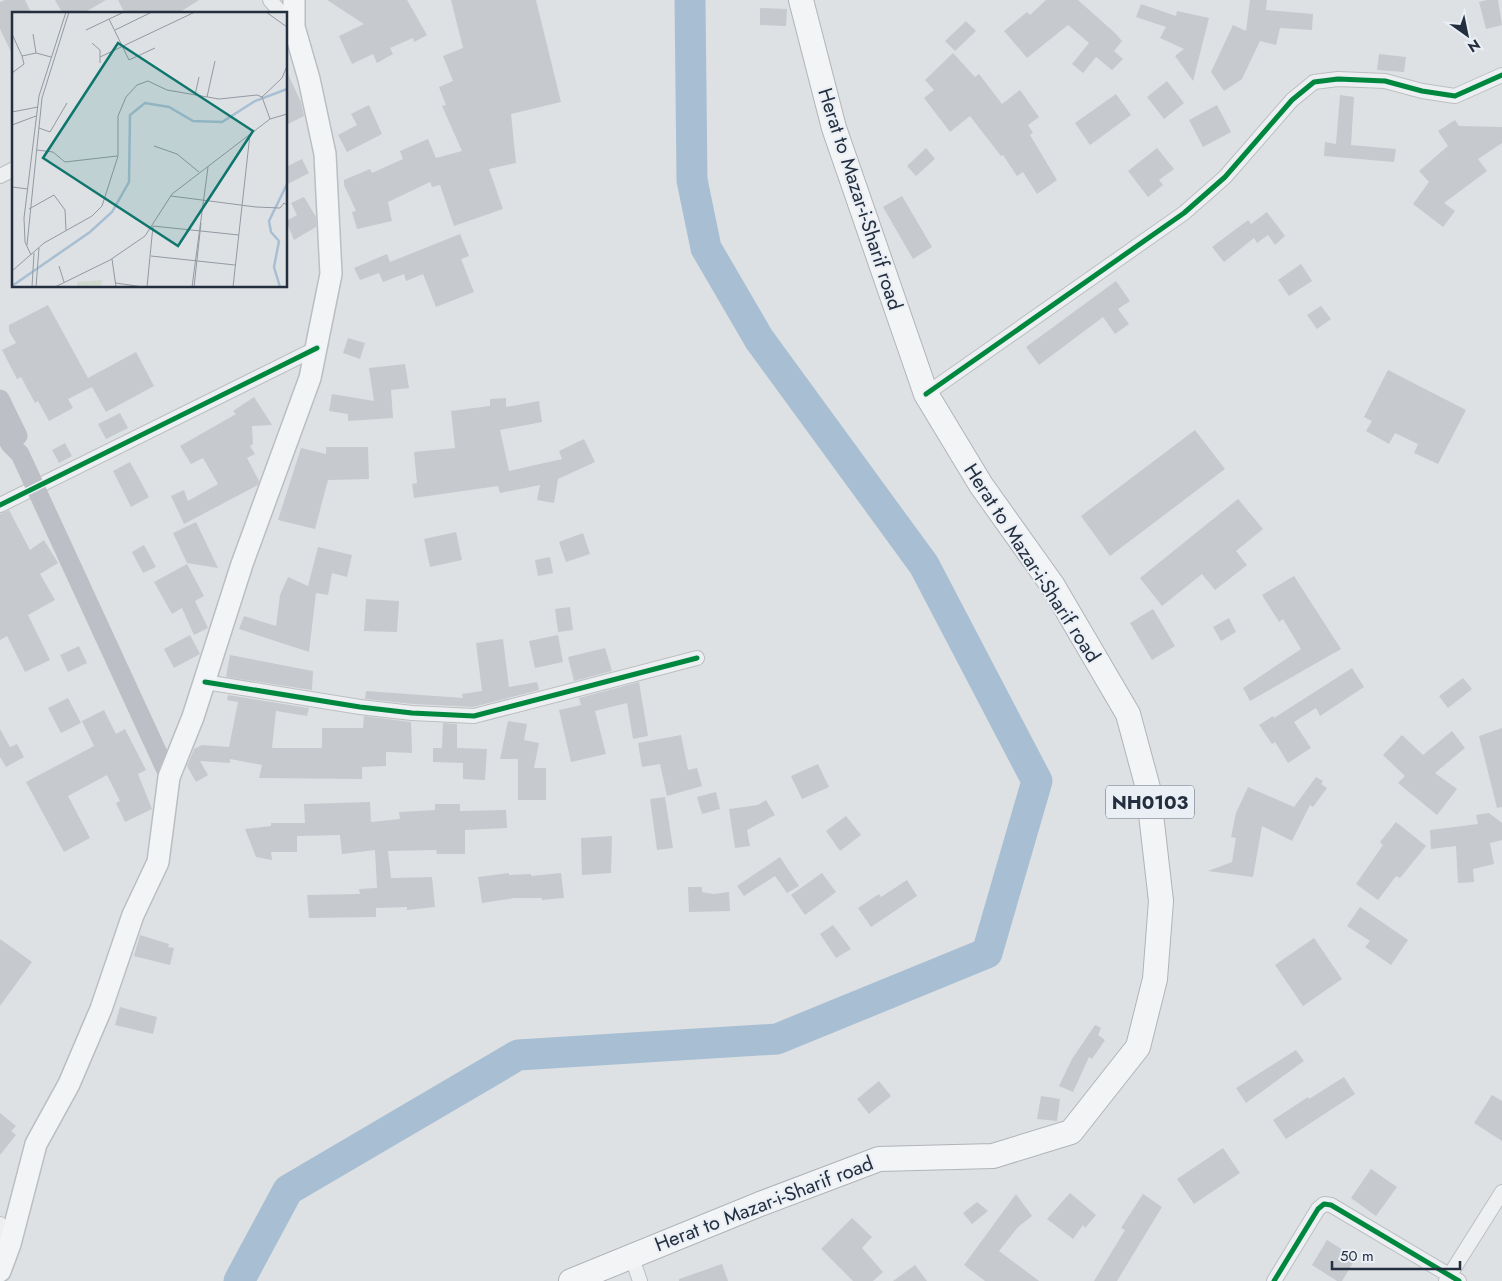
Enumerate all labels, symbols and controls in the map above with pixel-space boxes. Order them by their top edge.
north arrow [1442,10,1492,60]
inset map [12,12,288,288]
text: N [1464,34,1484,57]
street label: Herat to Mazar-i-Sharif road [810,84,910,314]
street label: Herat to Mazar-i-Sharif road [957,458,1107,668]
road number: NH0103 [1106,786,1194,819]
street label: Herat to Mazar-i-Sharif road [650,1149,878,1259]
scale bar [1332,1238,1460,1270]
text: 50 m [1340,1245,1374,1267]

